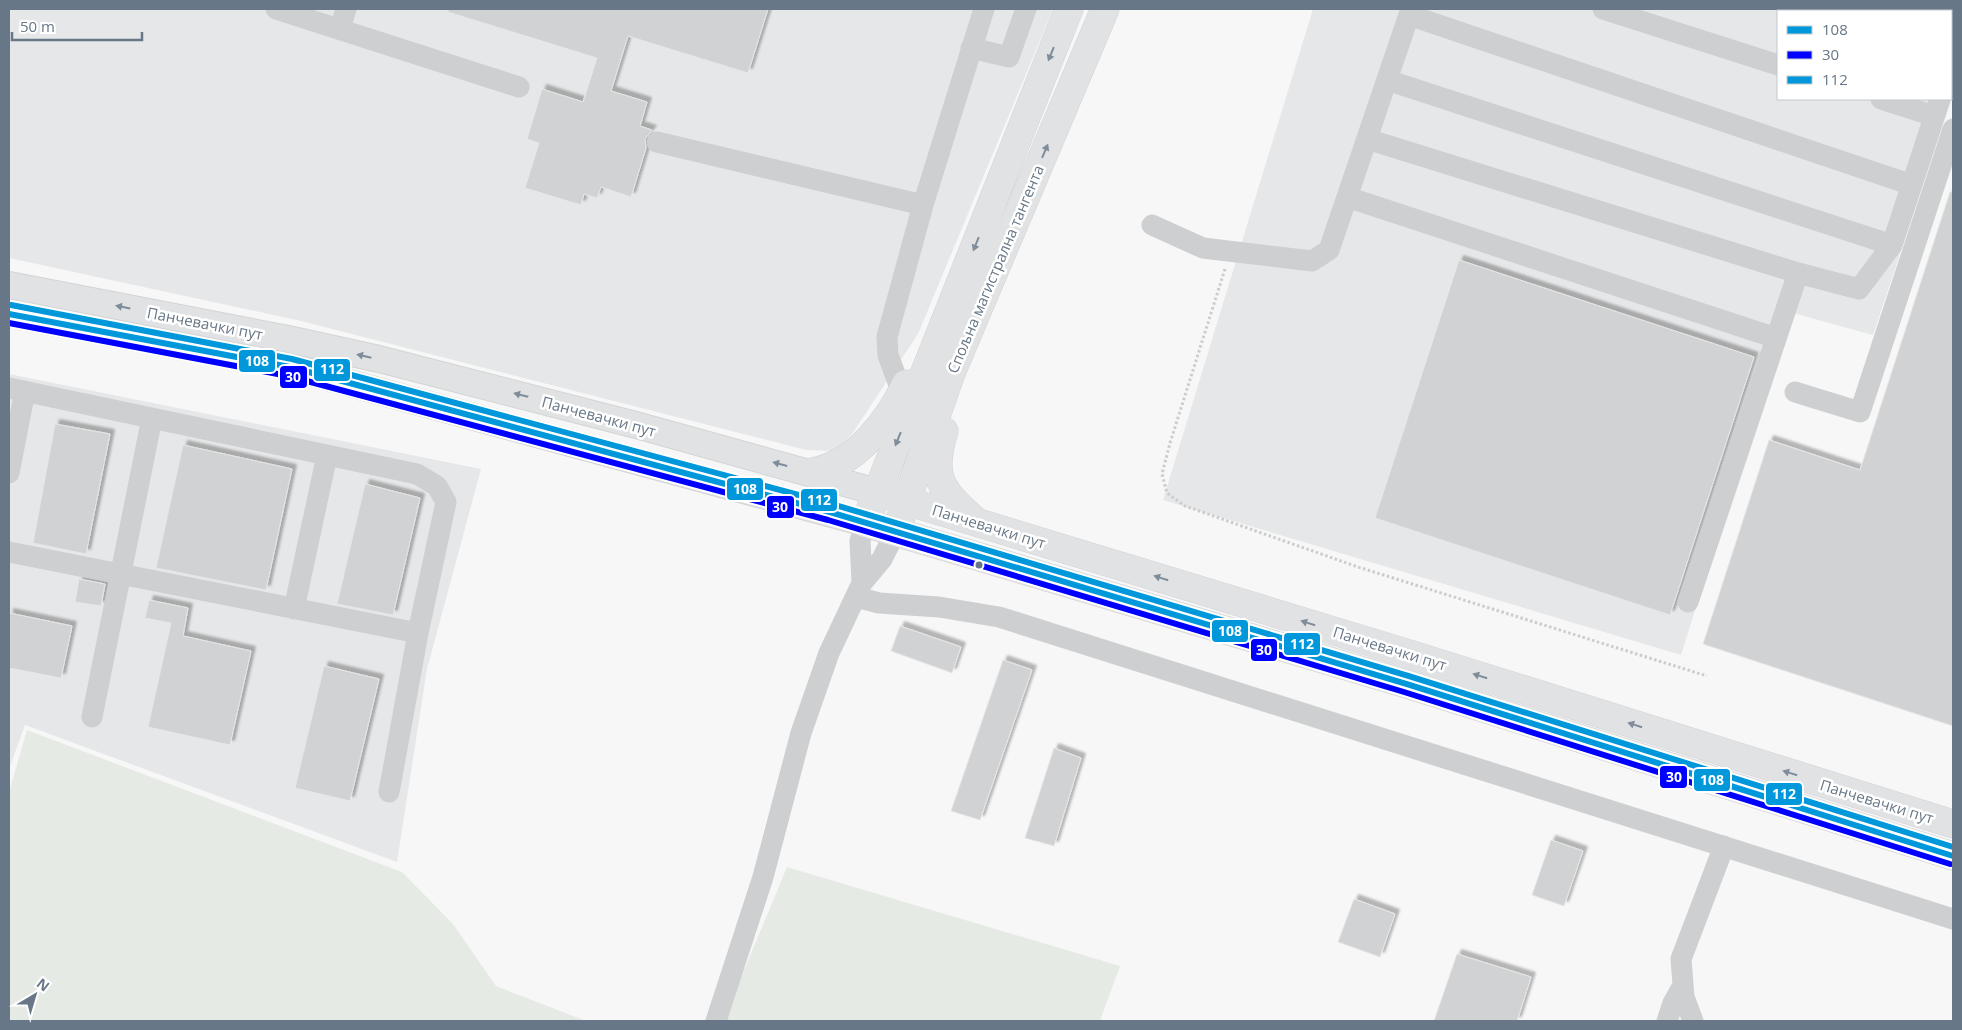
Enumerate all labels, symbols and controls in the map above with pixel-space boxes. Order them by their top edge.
scale bar [12,10,142,42]
legend [1777,10,1952,100]
text: 50 m [20,16,55,36]
text: 108 [1822,19,1848,39]
text: 30 [1822,44,1839,64]
one-way arrow [1047,47,1055,61]
text: 112 [1822,69,1848,89]
one-way arrow [1042,143,1049,158]
street label: Спољна магистрална тангента [942,162,1048,376]
one-way arrow [971,237,979,252]
street label: Панчевачки пут [145,302,265,344]
one-way arrow [115,303,130,311]
line badge: 108 [238,349,276,373]
text: 108 [245,351,269,370]
one-way arrow [356,352,371,360]
line badge: 112 [313,358,351,382]
text: 112 [320,359,344,378]
line badge: 30 [279,365,308,389]
text: 30 [285,367,301,386]
one-way arrow [514,391,529,399]
street label: Панчевачки пут [540,391,658,441]
one-way arrow [894,432,902,446]
one-way arrow [773,459,788,467]
line badge: 108 [726,477,764,501]
text: 108 [733,479,757,498]
line badge: 112 [800,488,838,512]
text: 112 [807,490,831,509]
line badge: 30 [766,495,795,519]
text: 30 [772,497,788,516]
street label: Панчевачки пут [930,499,1048,553]
unlabelled marker [974,560,984,570]
one-way arrow [1153,574,1168,582]
one-way arrow [1300,618,1315,626]
line badge: 108 [1211,619,1249,643]
text: 108 [1218,621,1242,640]
street label: Панчевачки пут [1331,621,1449,675]
line badge: 112 [1283,632,1321,656]
text: 112 [1290,634,1314,653]
line badge: 30 [1250,638,1278,662]
text: 30 [1256,640,1272,659]
one-way arrow [1472,671,1487,679]
one-way arrow [1627,720,1642,728]
line badge: 30 [1659,765,1688,789]
text: 30 [1666,767,1682,786]
line badge: 108 [1693,768,1731,792]
one-way arrow [1782,769,1797,777]
text: 108 [1700,770,1724,789]
street label: Панчевачки пут [1818,774,1936,828]
line badge: 112 [1765,782,1803,806]
text: 112 [1772,784,1796,803]
north arrow [10,970,60,1020]
text: N [33,973,54,995]

